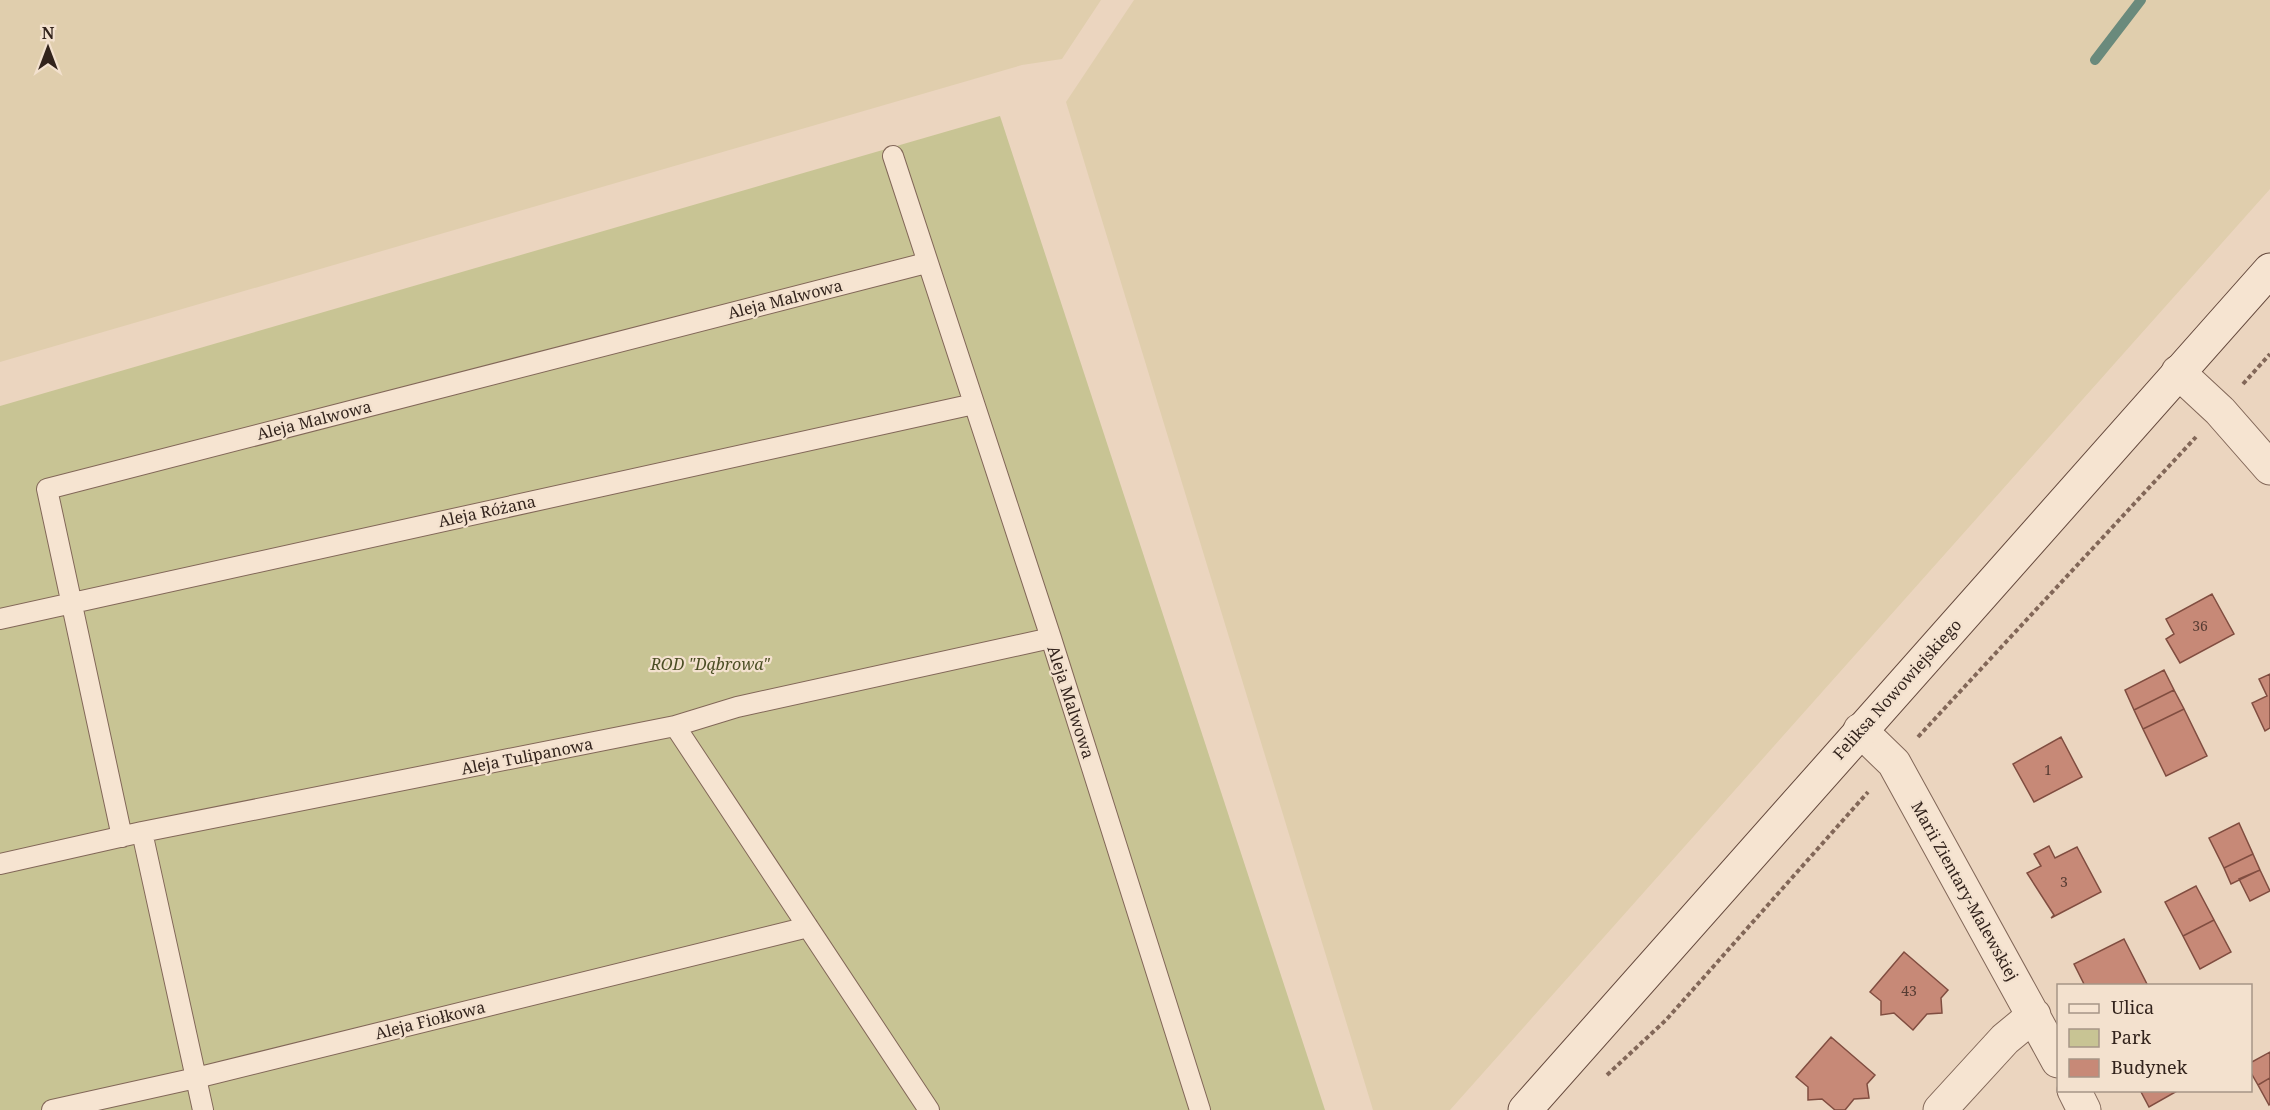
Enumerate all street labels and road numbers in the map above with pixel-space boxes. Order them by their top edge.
street label: Aleja Malwowa [725,274,845,324]
street label: Aleja Malwowa [254,395,374,445]
street label: Aleja Różana [436,490,538,532]
street label: Feliksa Nowowiejskiego [1828,614,1966,764]
street label: Aleja Malwowa [1042,643,1100,761]
street label: Aleja Tulipanowa [459,732,595,780]
street label: Marii Zientary-Malewskiej [1906,797,2024,985]
street label: Aleja Fiołkowa [373,996,487,1044]

